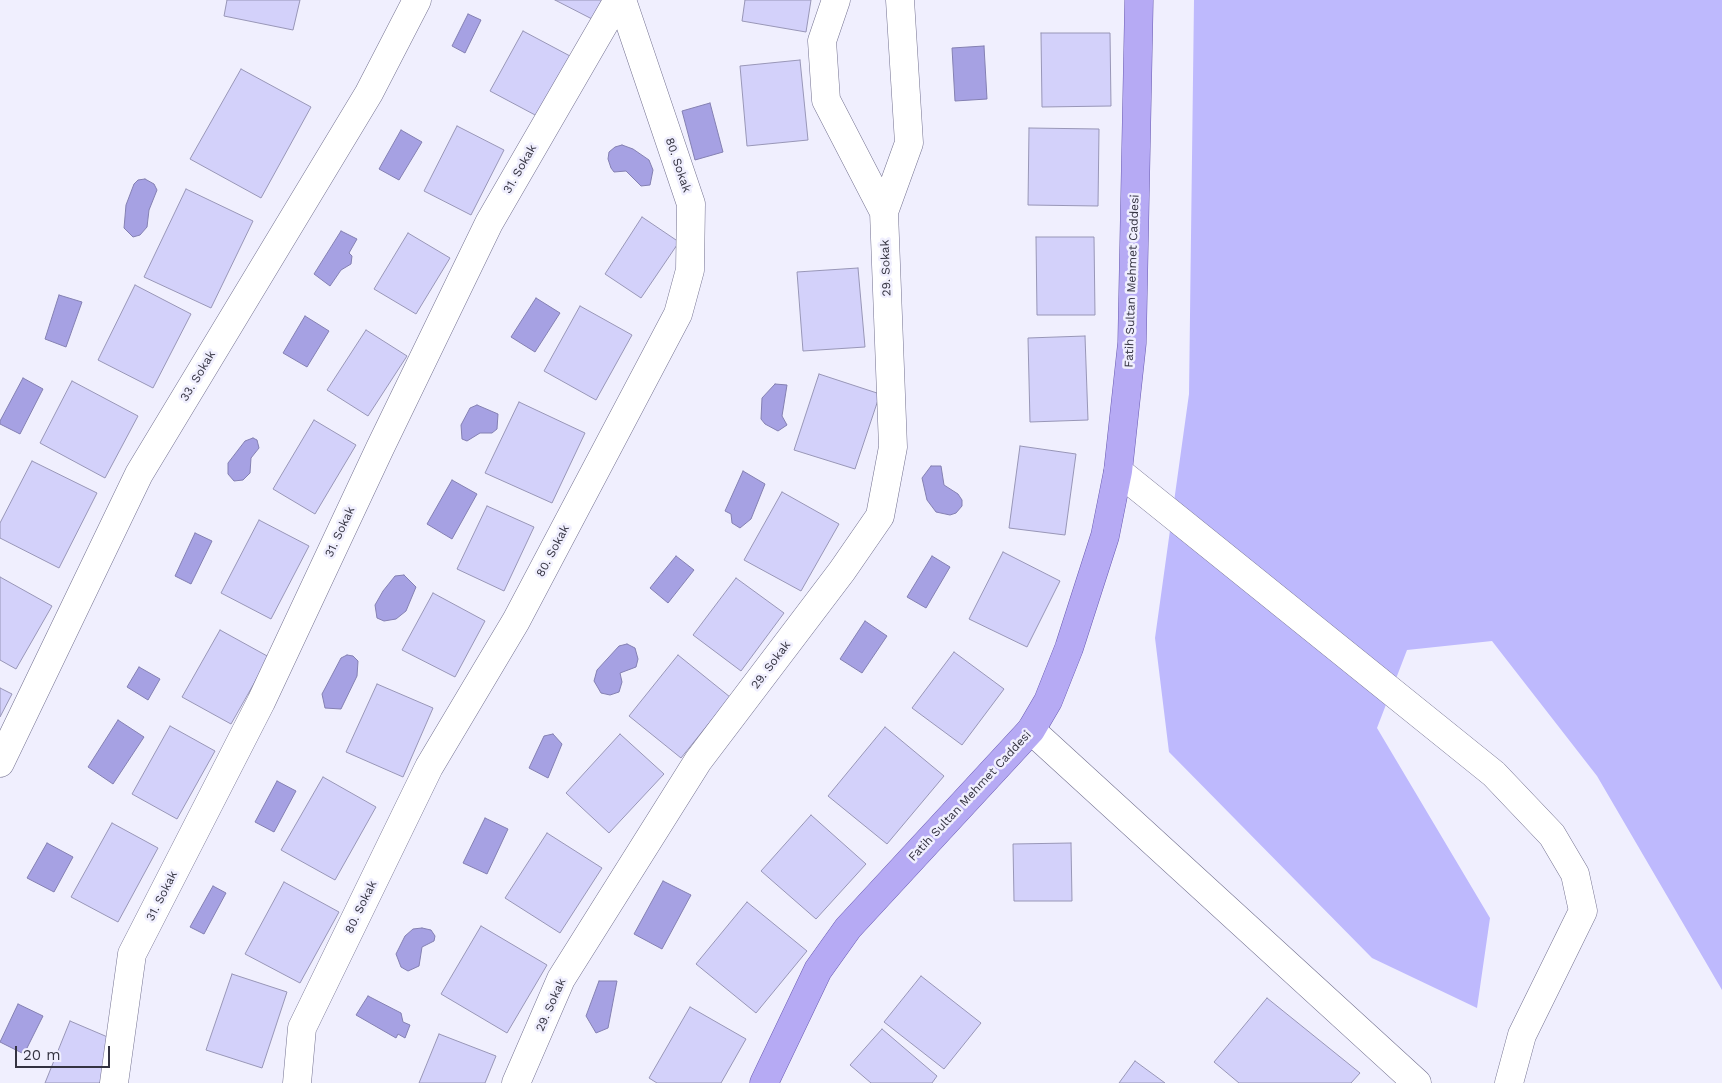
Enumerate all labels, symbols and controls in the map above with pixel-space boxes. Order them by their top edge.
street label: 80. Sokak [662,136,694,194]
street label: 31. Sokak [500,142,540,196]
street label: Fatih Sultan Mehmet Caddesi [1122,194,1142,368]
street label: 29. Sokak [878,239,894,297]
street label: 33. Sokak [177,348,219,404]
street label: 31. Sokak [322,504,358,560]
street label: 80. Sokak [533,522,573,580]
street label: 29. Sokak [748,638,794,692]
street label: Fatih Sultan Mehmet Caddesi [906,728,1034,864]
street label: 31. Sokak [143,869,181,923]
street label: 80. Sokak [342,878,380,936]
street label: 29. Sokak [533,976,569,1034]
scale bar [18,1036,112,1068]
text: 20 m [23,1046,61,1064]

